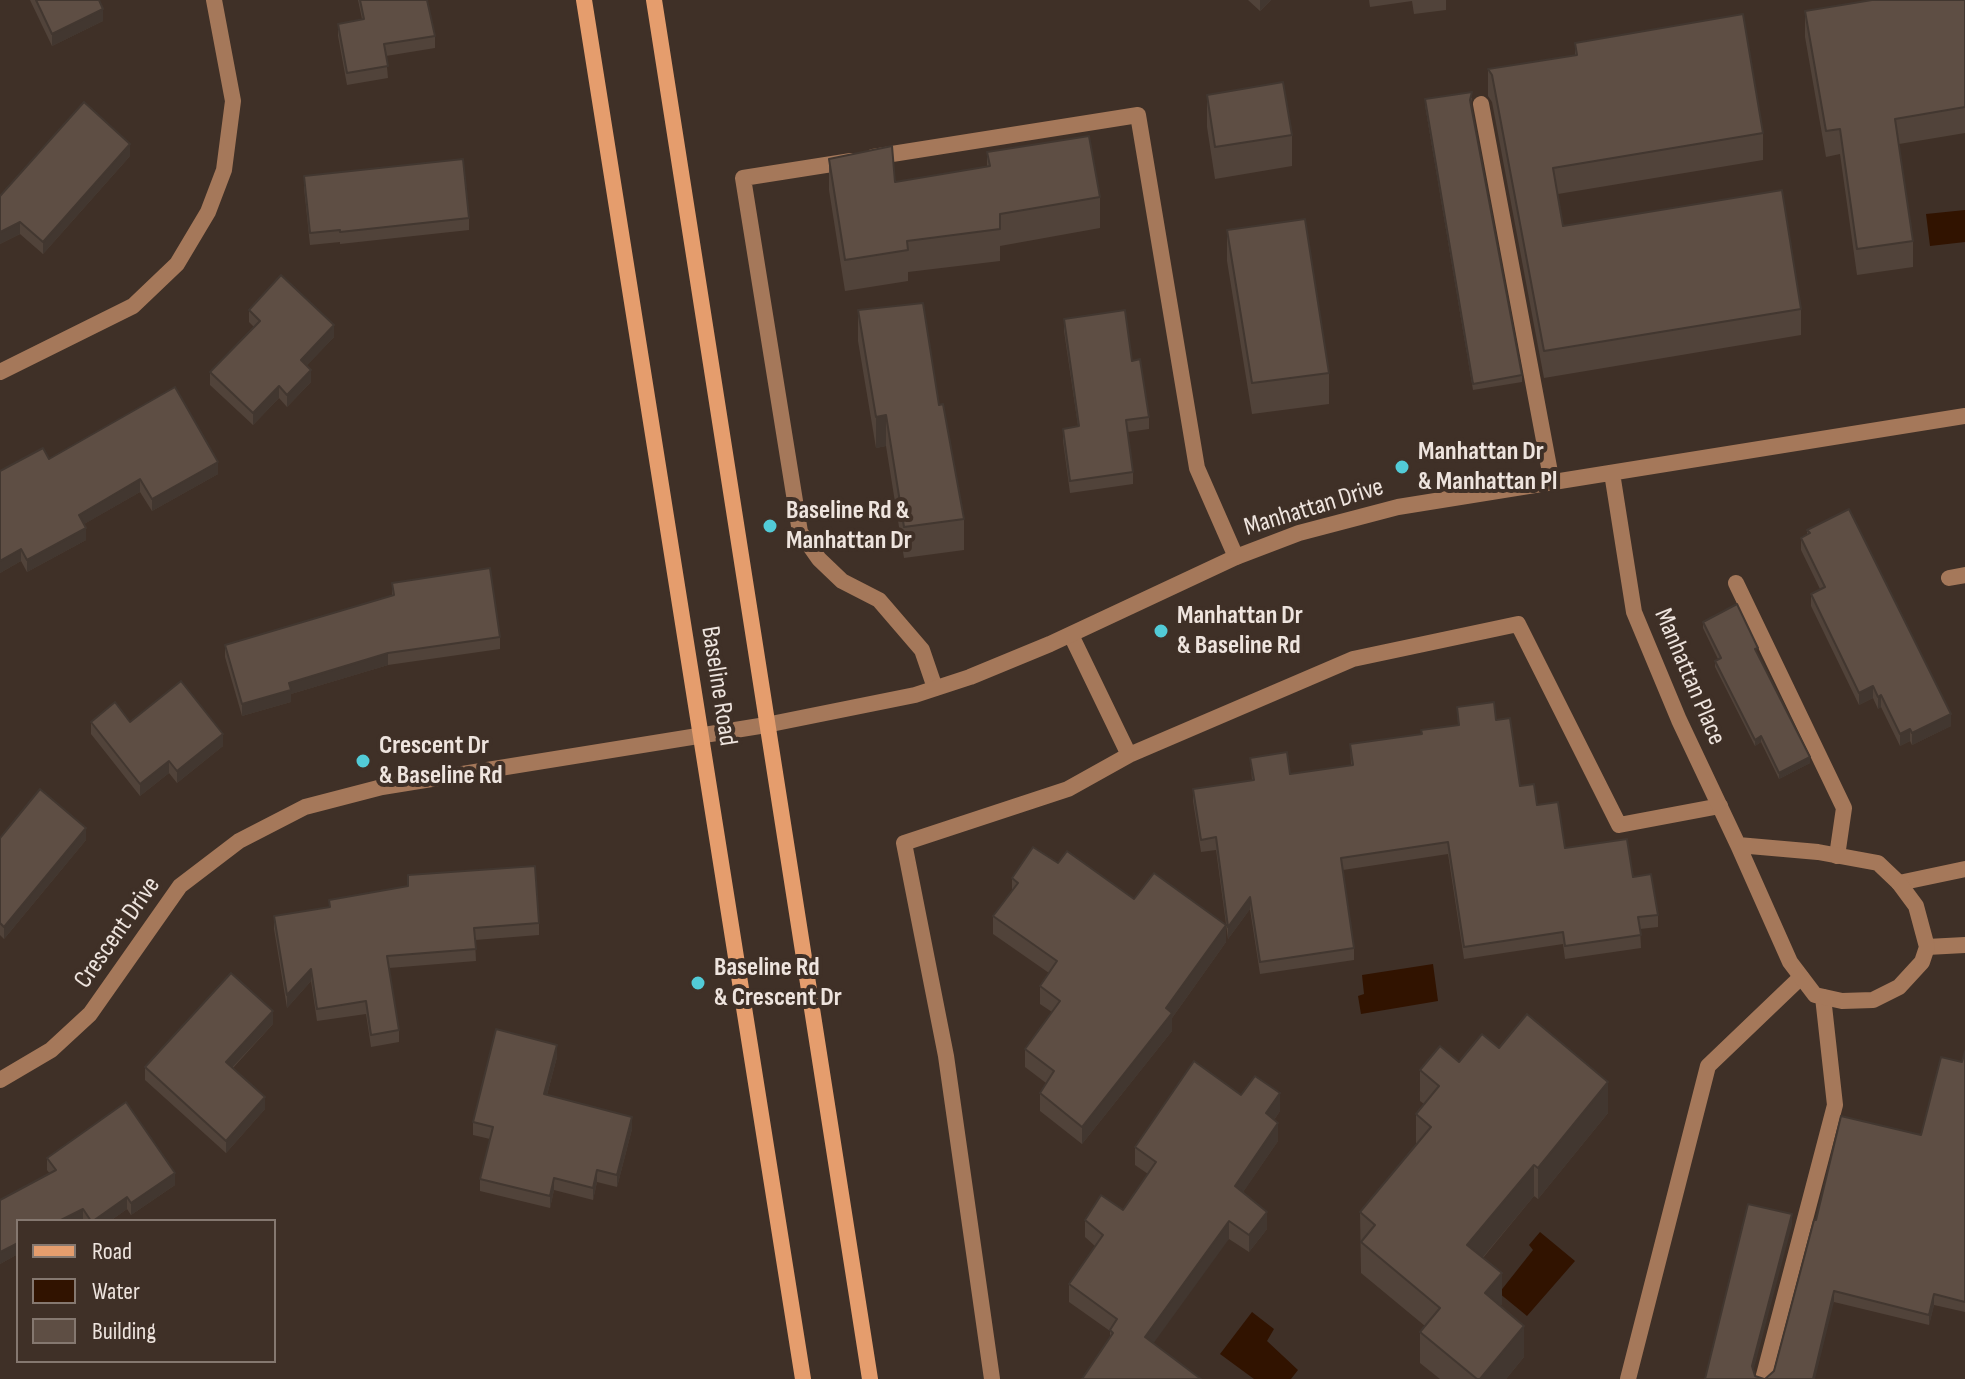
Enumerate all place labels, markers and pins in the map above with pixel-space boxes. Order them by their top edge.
place label: Manhattan Dr & Manhattan Pl [1418,436,1557,498]
marker: Manhattan Dr & Manhattan Pl [1393,458,1411,476]
place label: Baseline Rd & Manhattan Dr [786,495,912,556]
marker: Baseline Rd & Manhattan Dr [761,517,779,535]
place label: Manhattan Dr & Baseline Rd [1177,600,1303,662]
marker: Manhattan Dr & Baseline Rd [1152,622,1170,640]
place label: Crescent Dr & Baseline Rd [379,730,502,792]
marker: Crescent Dr & Baseline Rd [354,752,372,770]
place label: Baseline Rd & Crescent Dr [714,952,842,1014]
marker: Baseline Rd & Crescent Dr [689,974,707,992]

